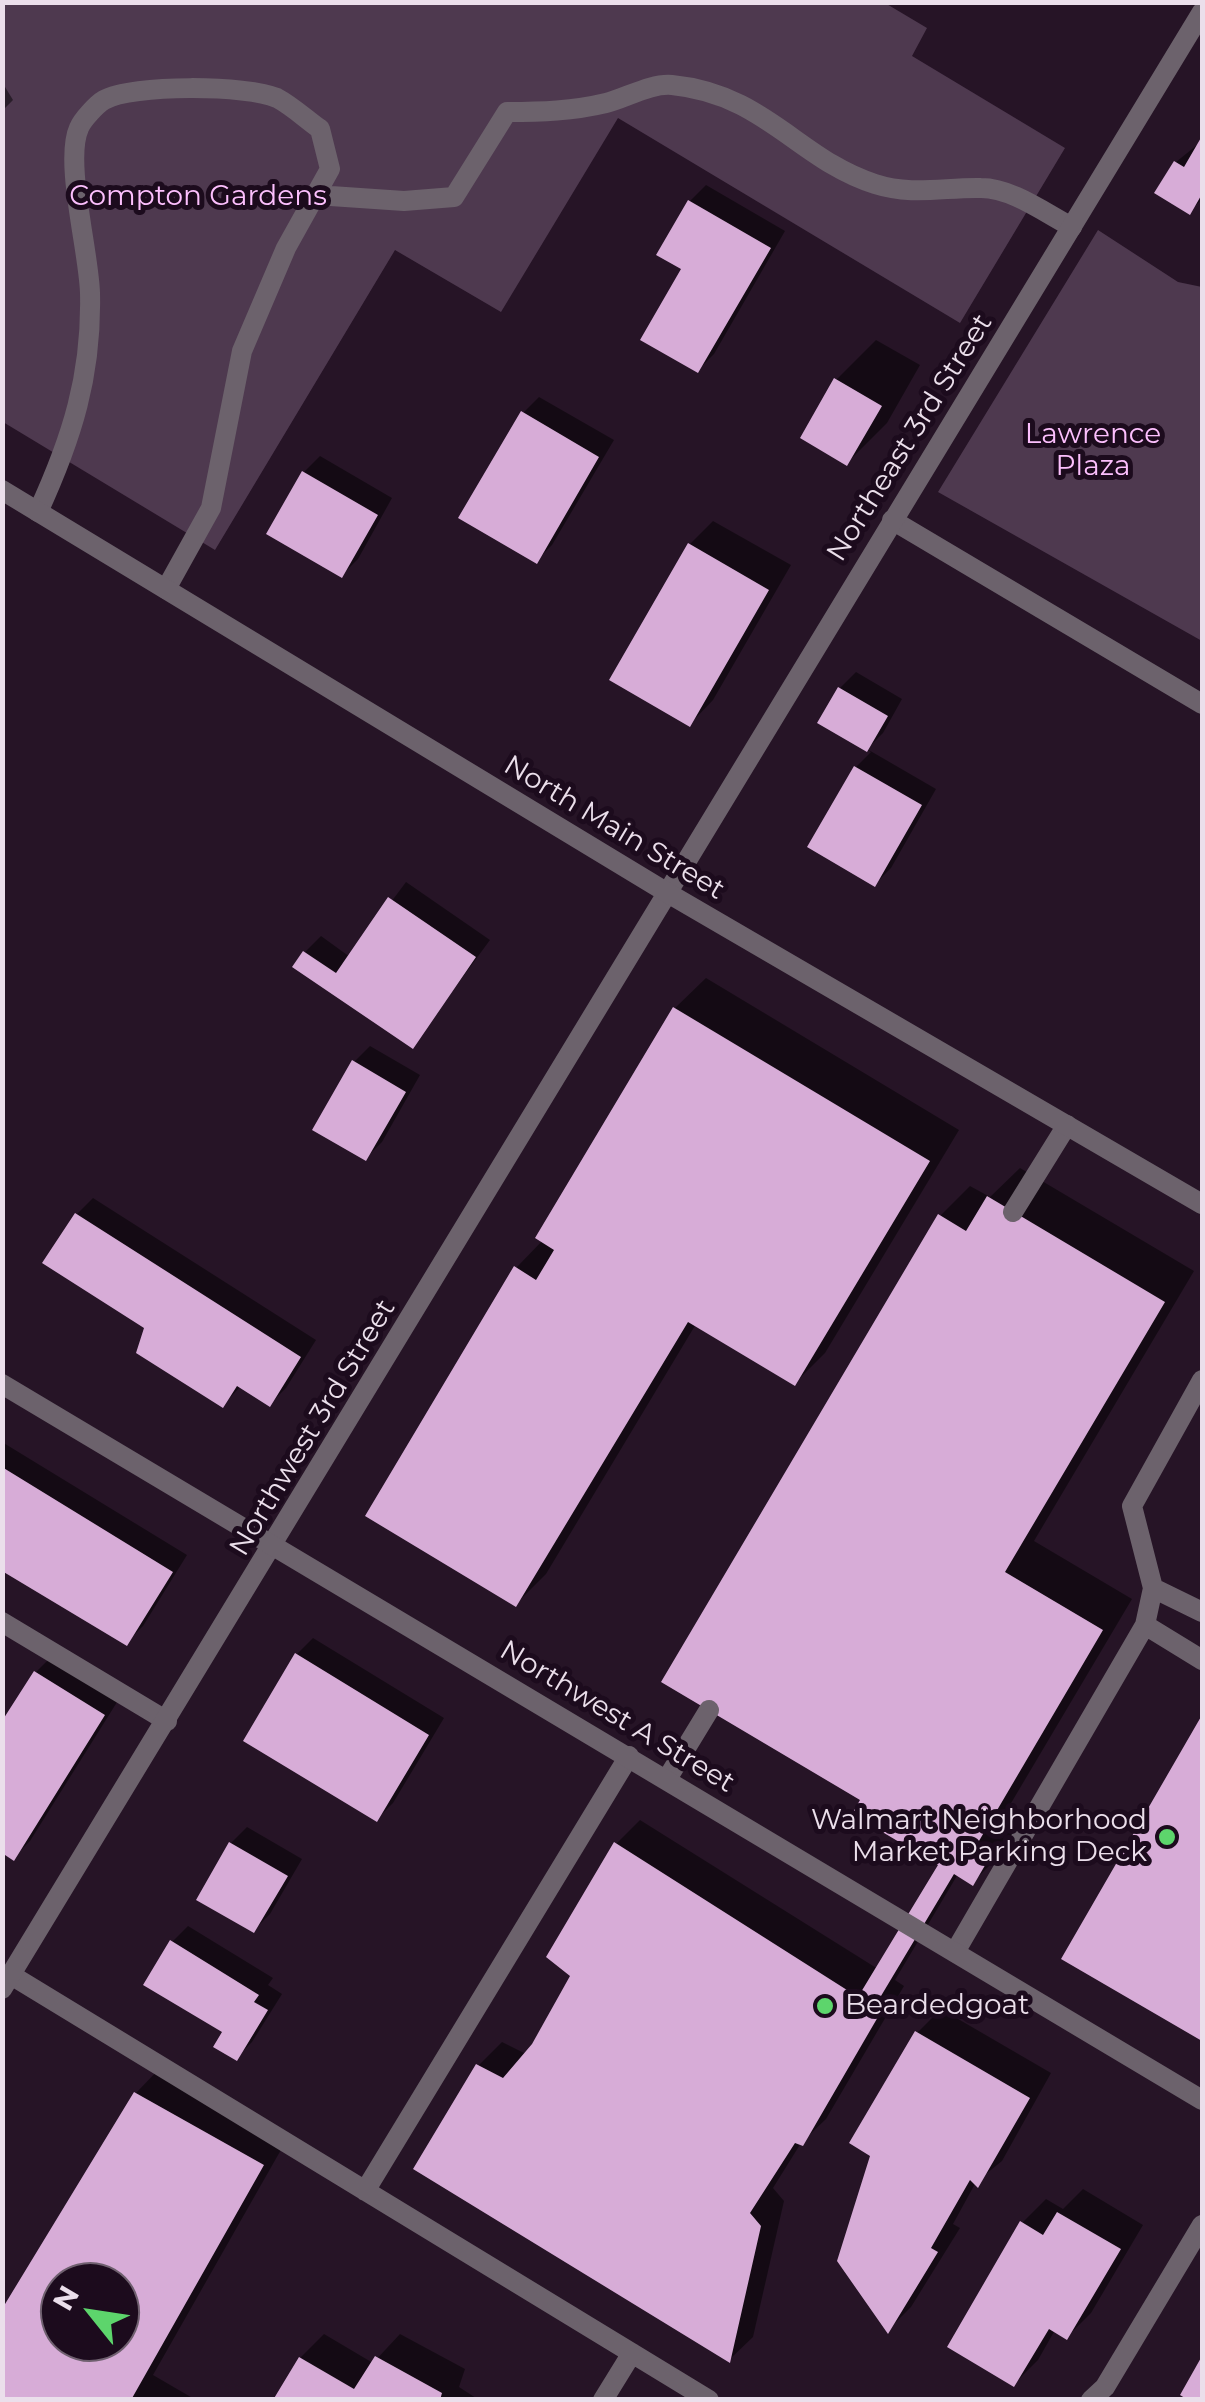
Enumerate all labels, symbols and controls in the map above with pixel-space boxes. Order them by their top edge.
park label: Compton Gardens [69,180,327,214]
street label: Northeast 3rd Street [820,308,1000,568]
park label: Lawrence Plaza [1025,418,1161,484]
street label: North Main Street [498,749,730,907]
street label: Northwest 3rd Street [223,1294,403,1562]
street label: Northwest A Street [494,1634,740,1800]
place label: Walmart Neighborhood Market Parking Deck [811,1804,1147,1870]
marker: Walmart Neighborhood Market Parking Deck [1156,1826,1178,1848]
place label: Beardedgoat [845,1989,1029,2023]
marker: Beardedgoat [814,1995,836,2017]
north arrow [40,2262,140,2362]
text: N [45,2280,86,2316]

